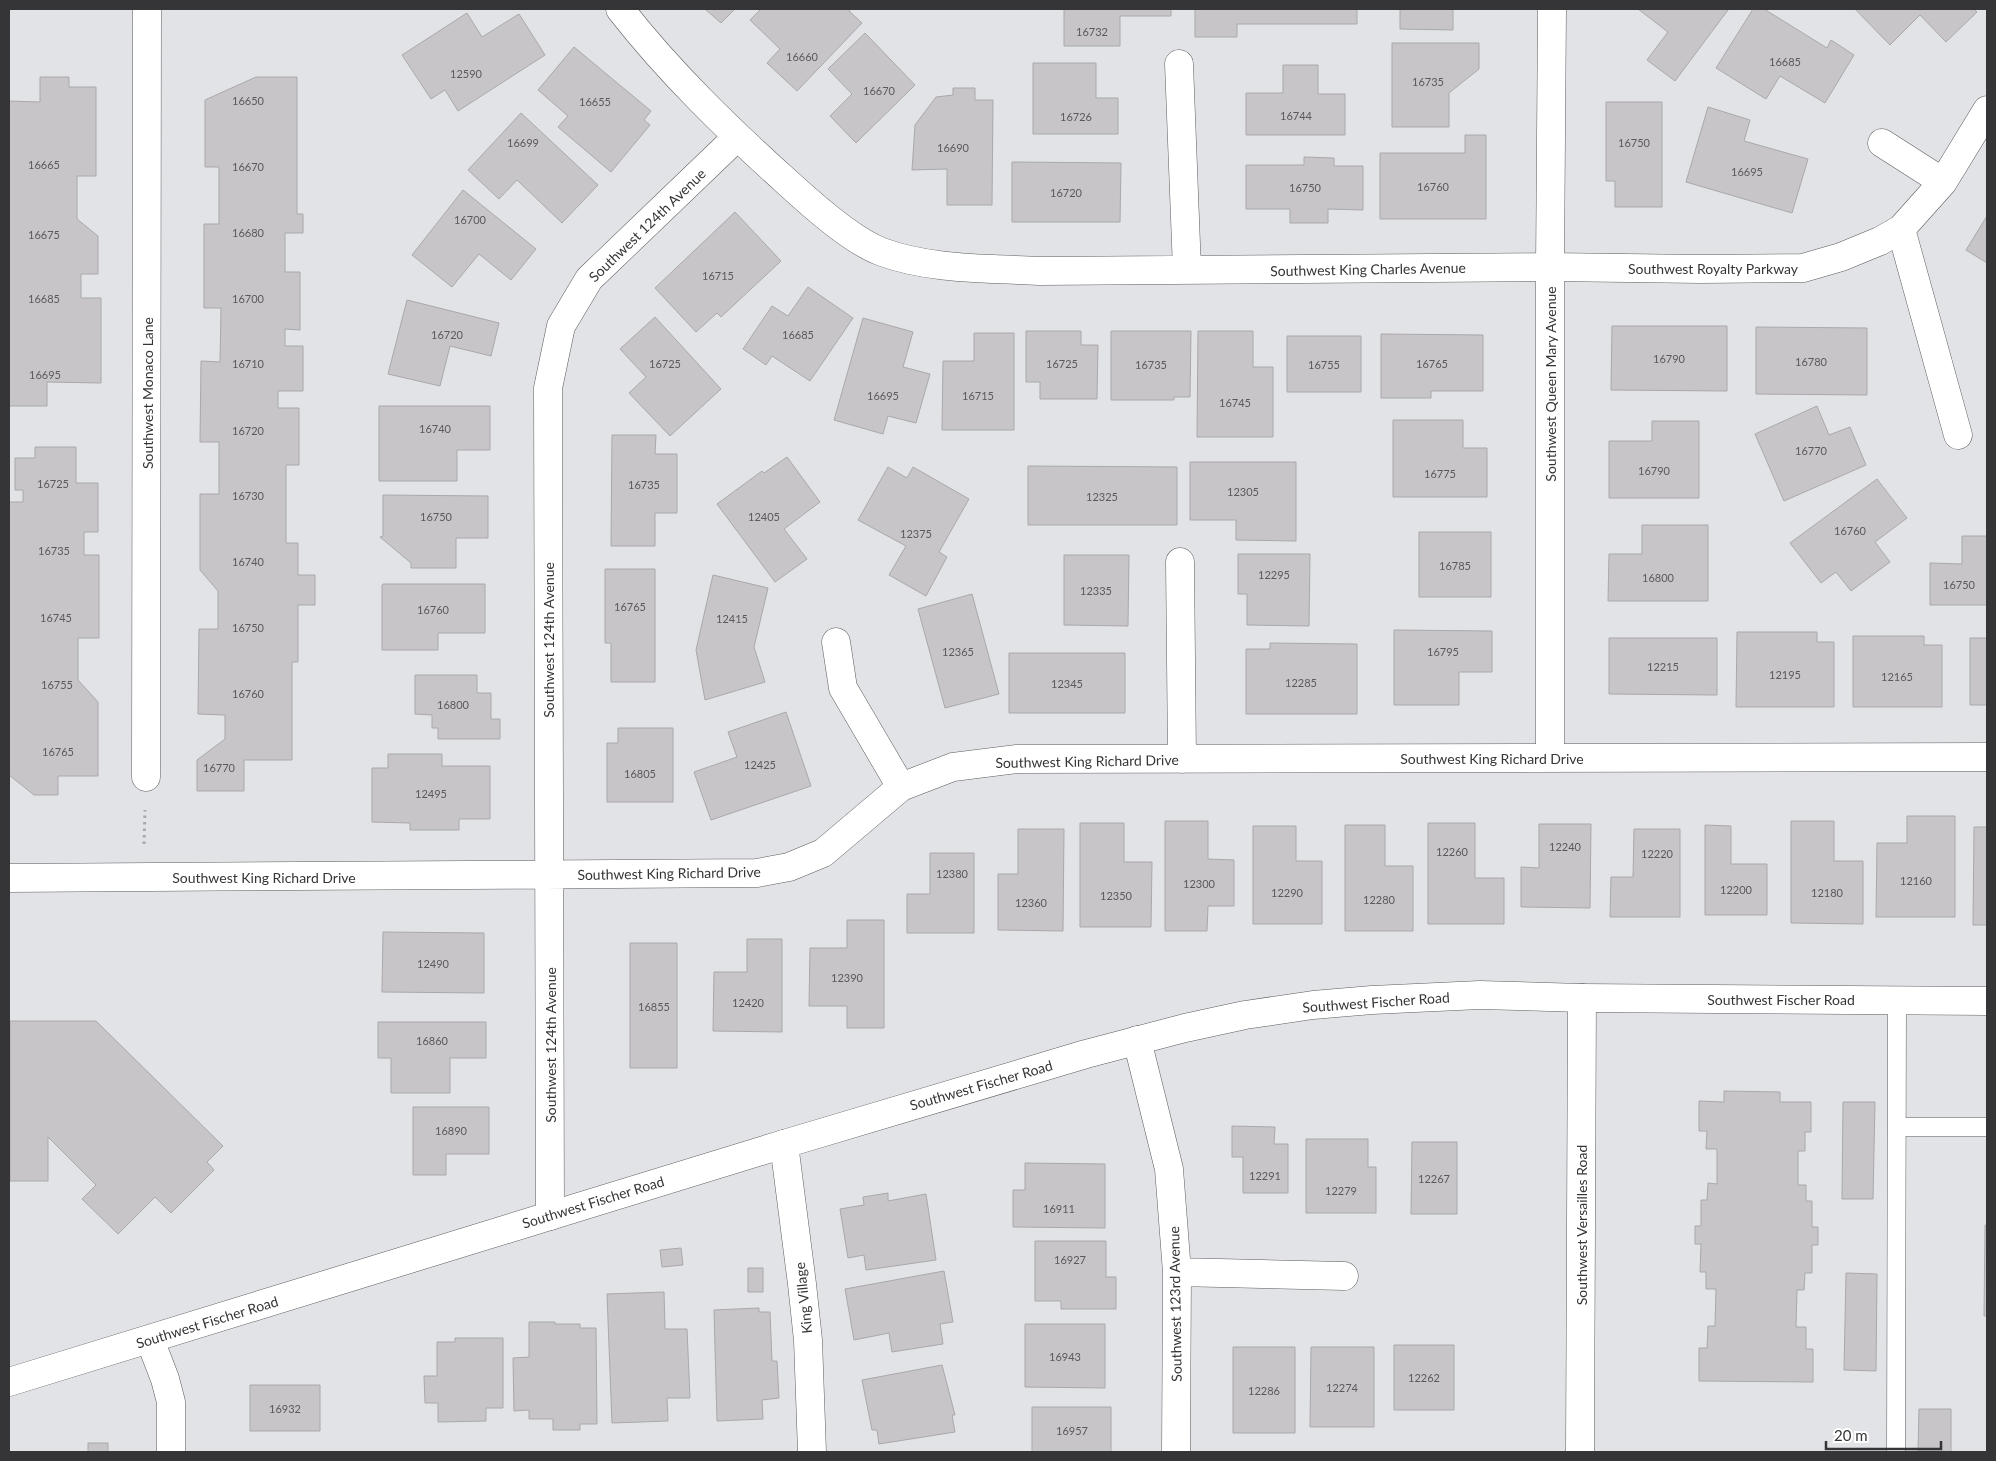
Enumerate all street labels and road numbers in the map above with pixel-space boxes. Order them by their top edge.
street label: Southwest 124th Avenue [585,165,709,285]
street label: Southwest King Charles Avenue [1270,259,1466,279]
street label: Southwest Royalty Parkway [1628,260,1799,277]
street label: Southwest Queen Mary Avenue [1542,286,1559,482]
street label: Southwest Monaco Lane [139,317,156,469]
street label: Southwest 124th Avenue [540,562,557,718]
street label: Southwest King Richard Drive [1400,750,1584,767]
street label: Southwest King Richard Drive [995,751,1179,771]
street label: Southwest King Richard Drive [577,863,761,883]
street label: Southwest King Richard Drive [172,869,356,886]
street label: Southwest 124th Avenue [542,967,559,1123]
street label: Southwest Fischer Road [1302,988,1450,1016]
street label: Southwest Fischer Road [1707,991,1855,1008]
street label: Southwest Fischer Road [908,1056,1054,1114]
street label: Southwest Versailles Road [1573,1145,1590,1305]
street label: Southwest Fischer Road [520,1172,666,1232]
street label: Southwest 123rd Avenue [1165,1226,1185,1382]
street label: King Village [791,1261,815,1335]
street label: Southwest Fischer Road [134,1292,280,1352]

